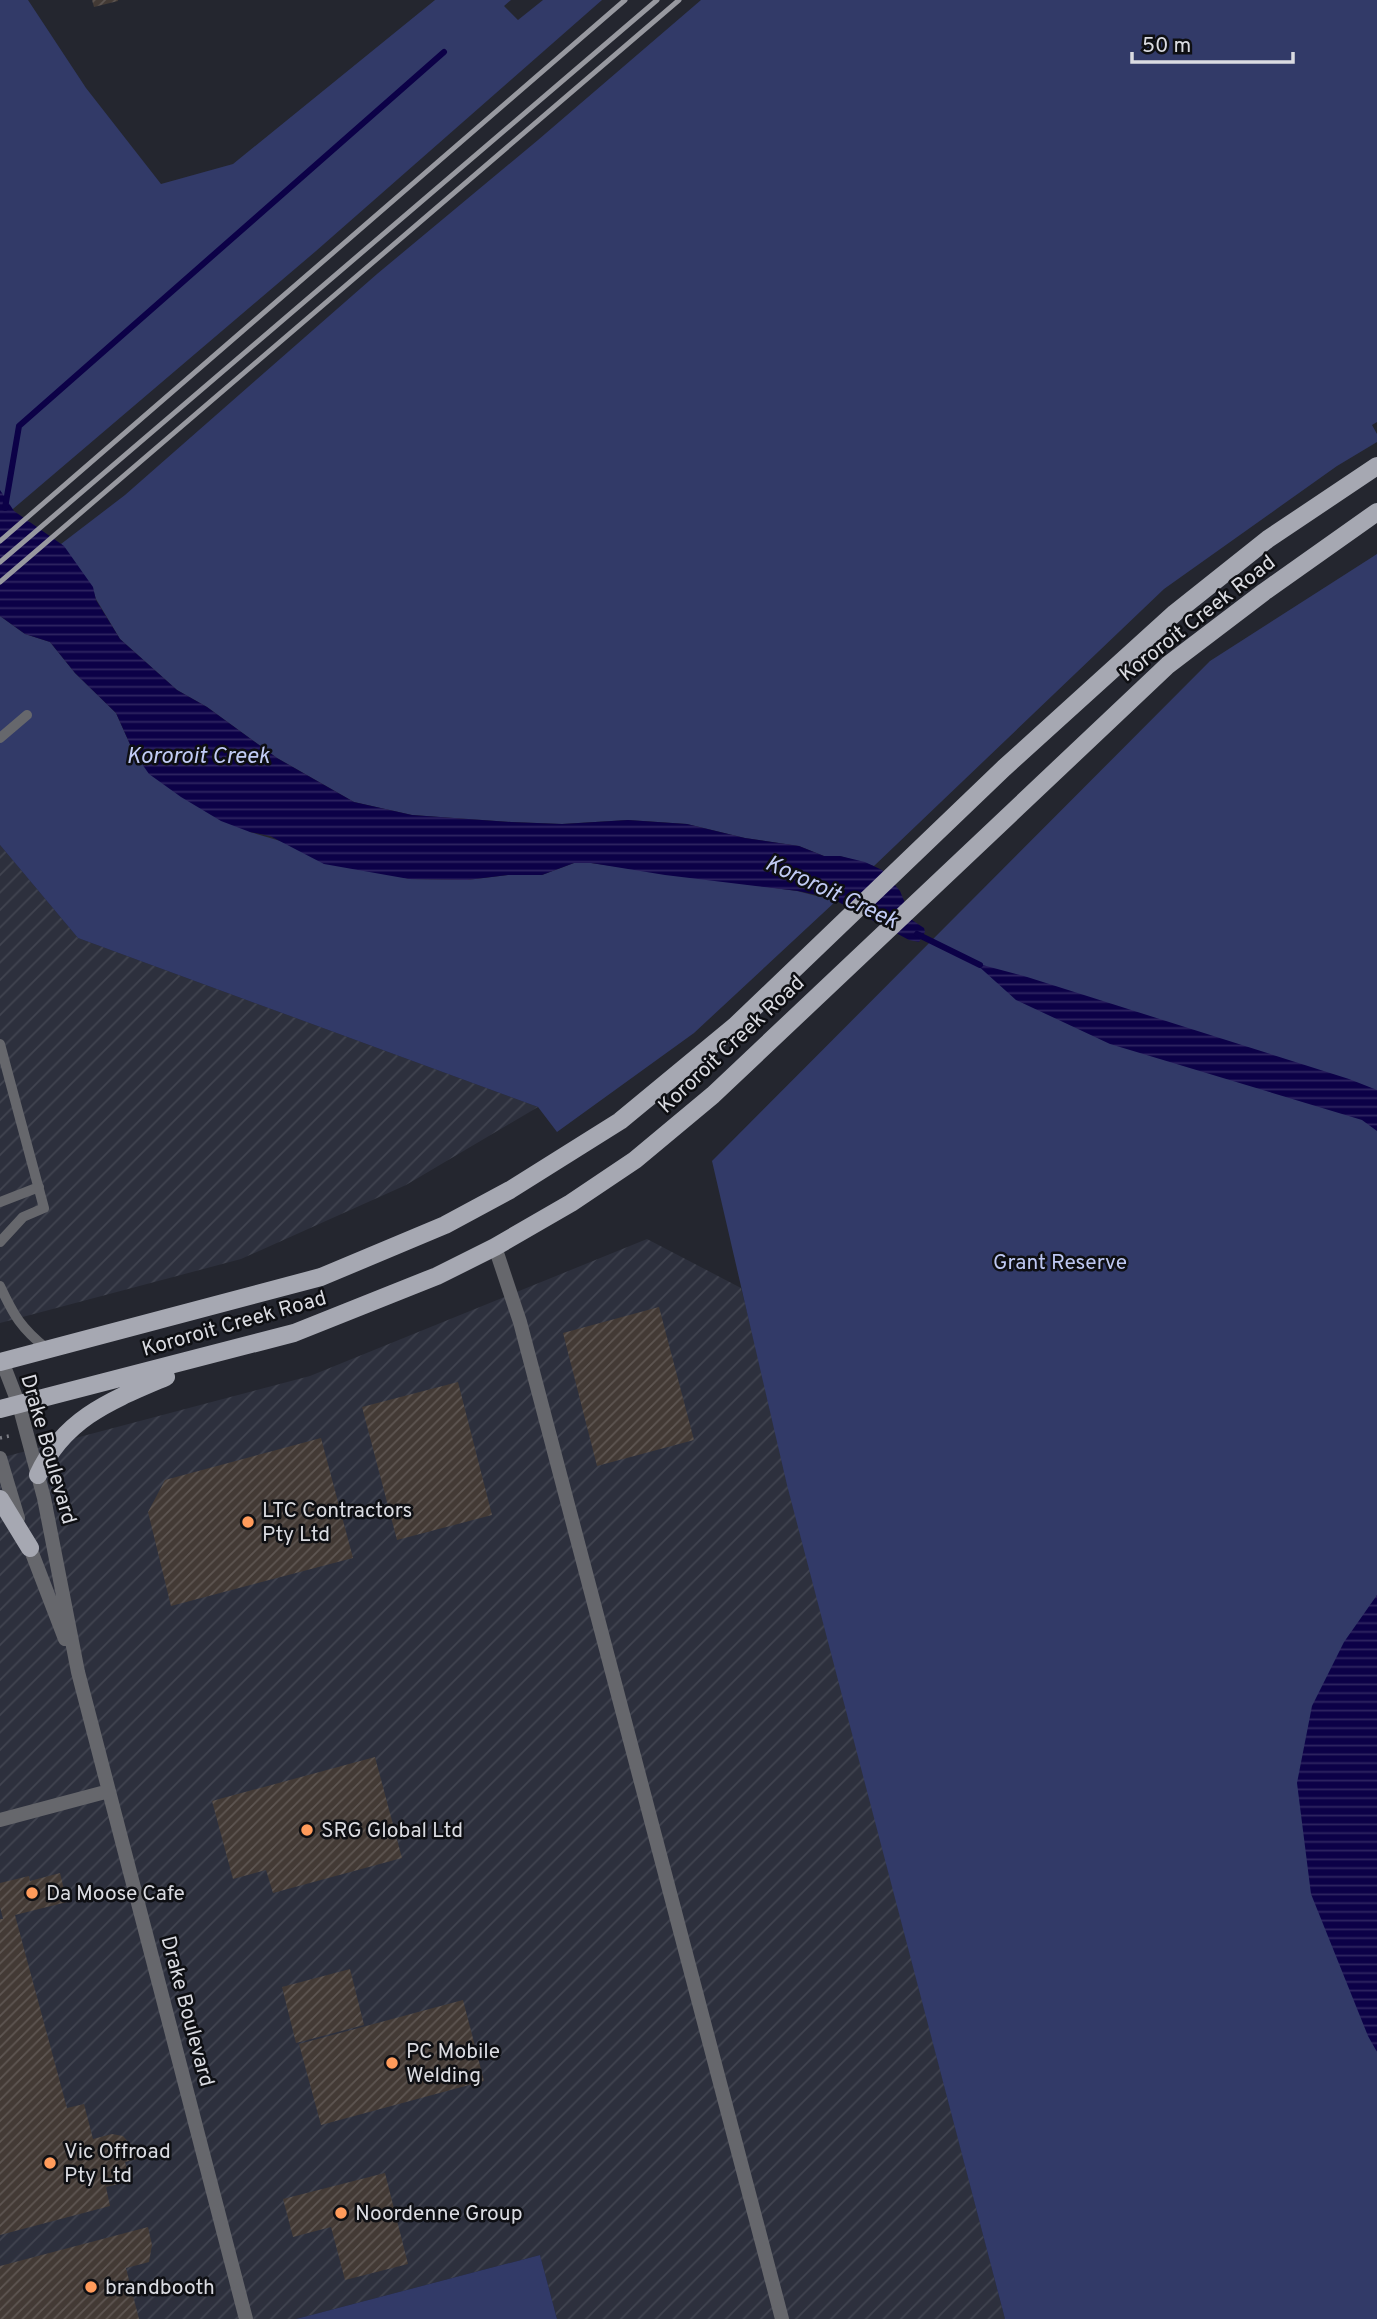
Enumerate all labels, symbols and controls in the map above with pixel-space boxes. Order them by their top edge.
scale bar [1132,21,1293,65]
text: 50 m [1142,33,1191,60]
street label: Kororoit Creek Road [1114,550,1281,689]
water label: Kororoit Creek [126,743,270,772]
water label: Kororoit Creek [760,850,902,937]
street label: Kororoit Creek Road [653,970,811,1120]
park label: Grant Reserve [993,1250,1127,1277]
street label: Kororoit Creek Road [139,1285,330,1364]
street label: Drake Boulevard [13,1371,82,1528]
place label: LTC Contractors Pty Ltd [262,1498,412,1549]
marker: LTC Contractors Pty Ltd [240,1514,256,1530]
place label: SRG Global Ltd [321,1818,463,1845]
marker: SRG Global Ltd [299,1822,315,1838]
place label: Da Moose Cafe [46,1881,185,1908]
marker: Da Moose Cafe [24,1885,40,1901]
street label: Drake Boulevard [153,1933,220,2090]
place label: PC Mobile Welding [406,2039,500,2090]
marker: PC Mobile Welding [384,2055,400,2071]
place label: Vic Offroad Pty Ltd [64,2139,171,2190]
marker: Vic Offroad Pty Ltd [42,2155,58,2171]
place label: Noordenne Group [355,2201,523,2228]
marker: Noordenne Group [333,2205,349,2221]
place label: brandbooth [105,2275,215,2302]
marker: brandbooth [83,2279,99,2295]

